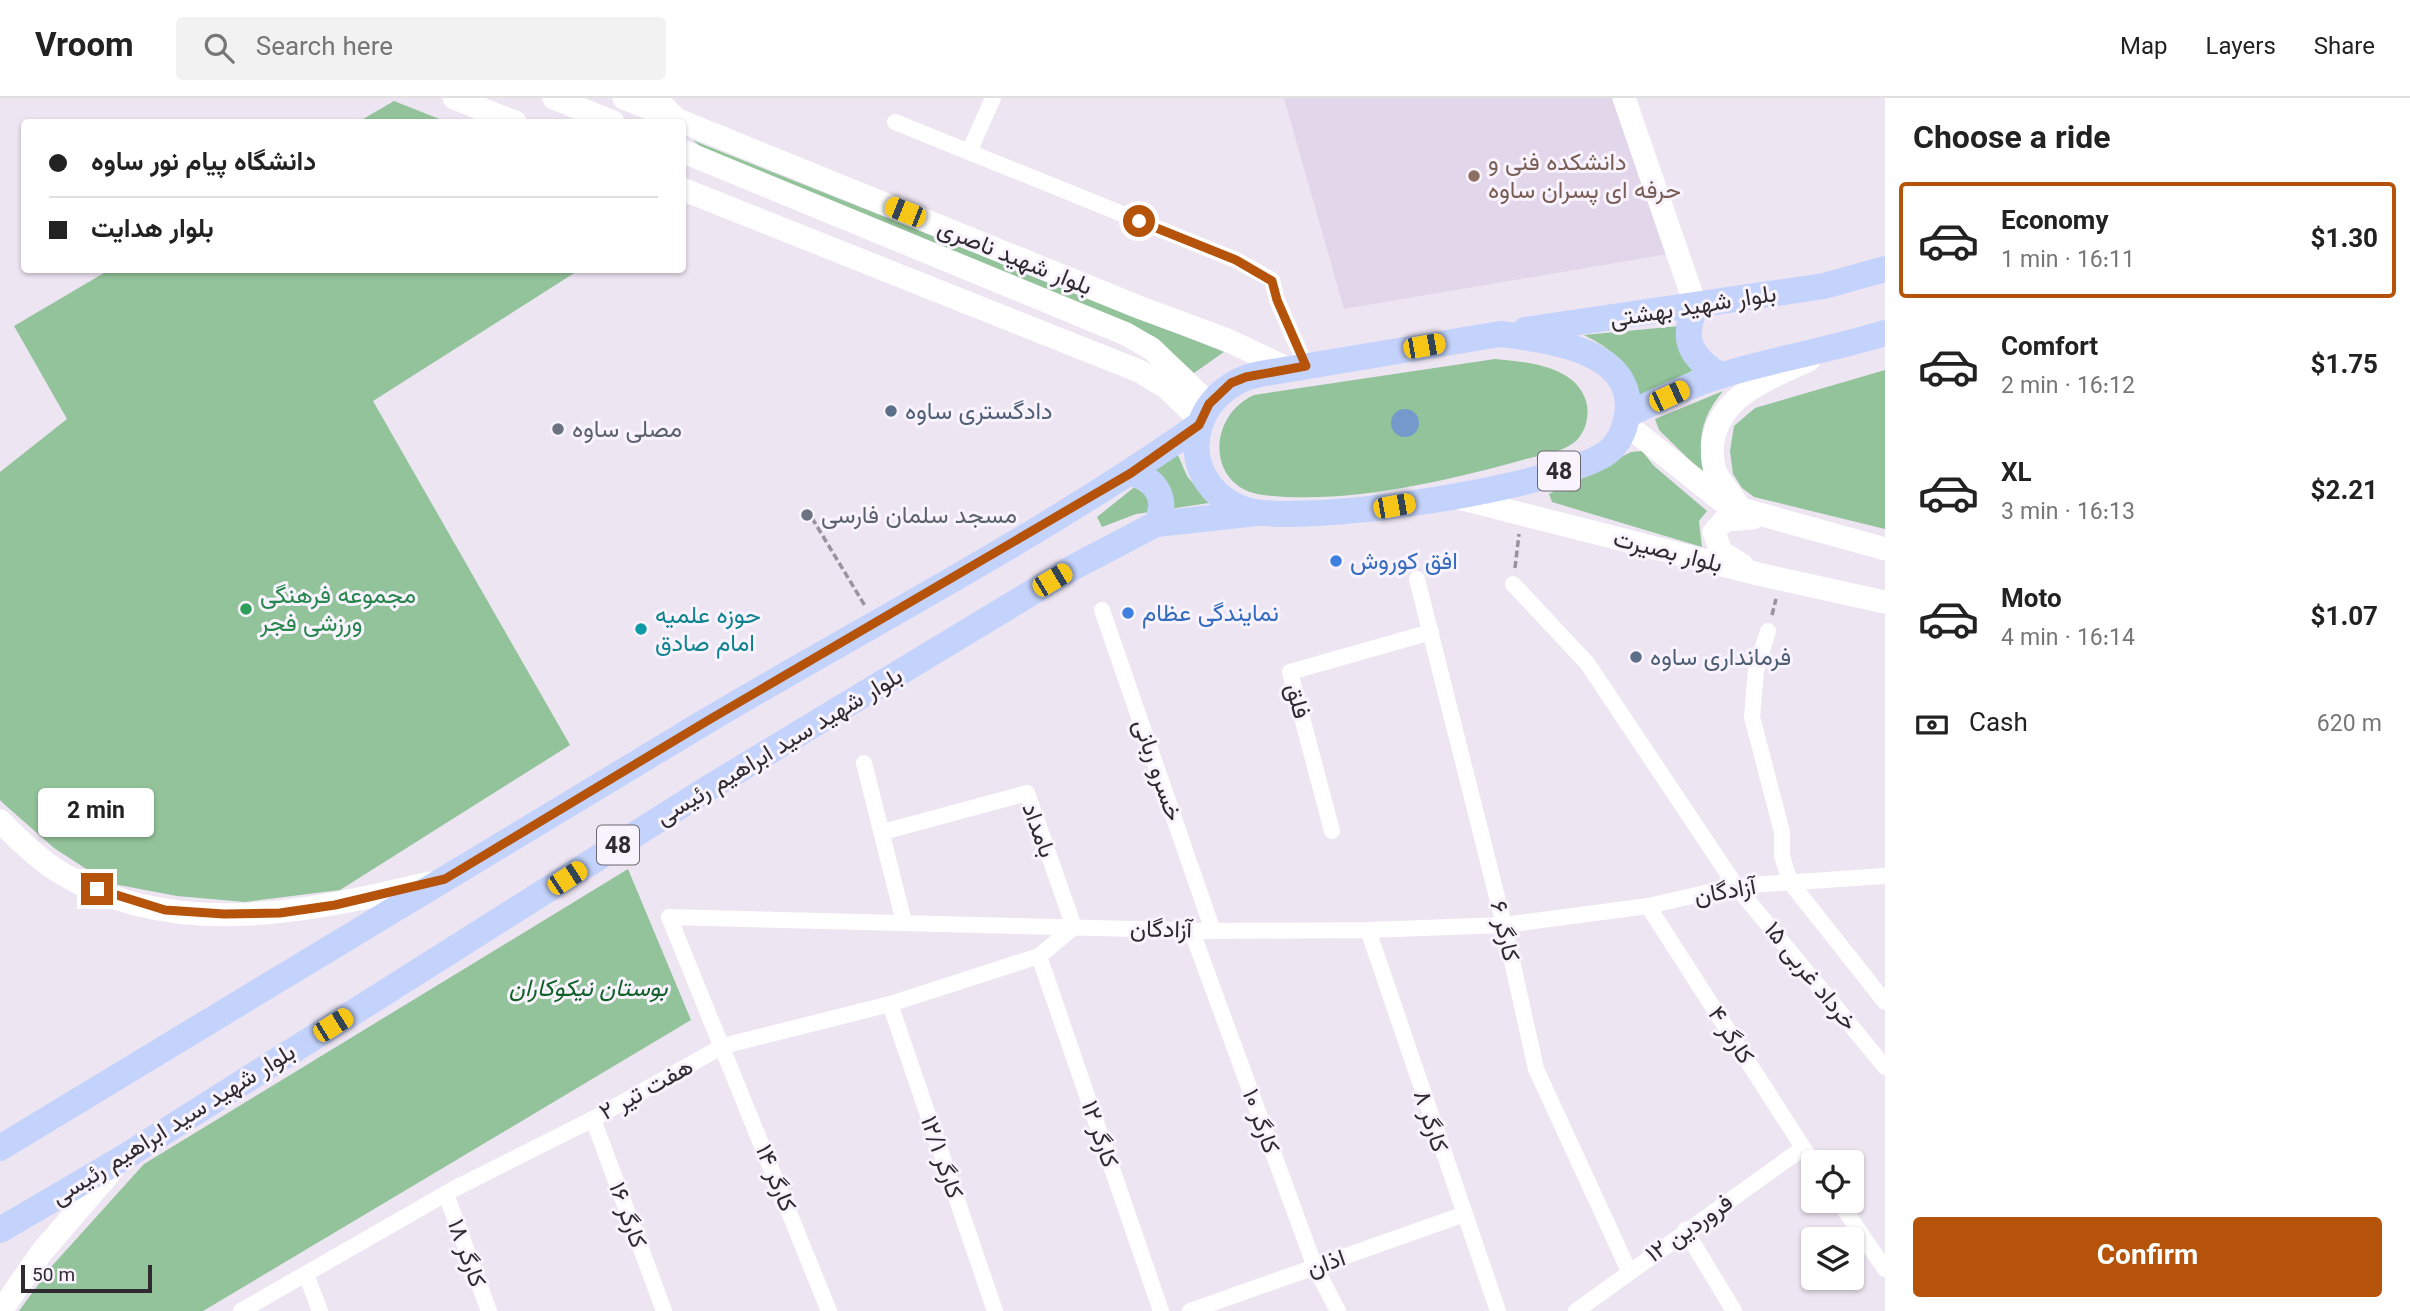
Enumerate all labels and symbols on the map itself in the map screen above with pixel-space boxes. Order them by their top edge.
place label: دانشکده فنی و حرفه ای پسران ساوه [1488,145,1681,211]
marker: دانشکده فنی و حرفه ای پسران ساوه [1466,168,1482,184]
car [882,194,929,230]
route start [1123,205,1155,237]
street label: بلوار شهید ناصری [931,211,1097,307]
street label: بلوار شهید بهشتی [1607,276,1779,340]
car [1402,332,1447,360]
car [1646,378,1693,414]
place label: دادگستری ساوه [905,394,1052,432]
marker: دادگستری ساوه [883,403,899,419]
place label: مصلی ساوه [572,412,682,450]
marker: مصلی ساوه [550,421,566,437]
road number: 48 [1538,452,1580,490]
car [1372,492,1417,520]
place label: مسجد سلمان فارسی [821,498,1017,536]
marker: مسجد سلمان فارسی [799,507,815,523]
street label: بلوار بصیرت [1609,521,1726,585]
place label: افق کوروش [1350,544,1458,582]
marker: افق کوروش [1328,553,1344,569]
car [1029,560,1076,600]
place label: مجموعه فرهنگی ورزشی فجر [259,578,416,644]
place label: نمایندگی عظام [1142,596,1279,634]
place label: حوزه علمیه امام صادق [655,598,761,664]
marker: مجموعه فرهنگی ورزشی فجر [238,601,254,617]
marker: نمایندگی عظام [1120,605,1136,621]
marker: حوزه علمیه امام صادق [633,621,649,637]
place label: فرمانداری ساوه [1650,640,1791,678]
marker: فرمانداری ساوه [1628,649,1644,665]
street label: بلوار شهید سید ابراهیم رئیسی [649,659,911,837]
street label: فلق [1273,680,1319,723]
street label: خسرو ربانی [1121,714,1191,827]
callout: 2 min [39,788,155,836]
street label: بامداد [1010,798,1065,863]
road number: 48 [597,825,639,864]
car [544,858,591,898]
street label: آزادگان [1691,868,1762,917]
route end [81,873,113,905]
street label: کارگر ۶ [1478,897,1528,965]
street label: آزادگان [1130,911,1195,951]
street label: ۱۵ خرداد غربی [1753,914,1866,1041]
park label: بوستان نیکوکاران [509,971,668,1009]
street label: کارگر ۴ [1696,999,1762,1073]
car [310,1005,357,1045]
street label: بلوار شهید سید ابراهیم رئیسی [44,1035,304,1217]
street label: هفت تیر ۲ [593,1049,701,1132]
street label: کارگر ۱۰ [1230,1084,1288,1159]
street label: کارگر ۸ [1401,1086,1457,1158]
street label: کارگر ۱۲ [1069,1096,1127,1173]
street label: کارگر ۱۲/۱ [908,1111,972,1204]
street label: کارگر ۱۴ [743,1139,805,1218]
street label: کارگر ۱۶ [597,1177,656,1254]
street label: ۱۲ فروردین [1638,1185,1742,1274]
street label: کارگر ۱۸ [435,1214,495,1293]
street label: اذان [1302,1241,1351,1289]
scale bar [21,1262,152,1294]

